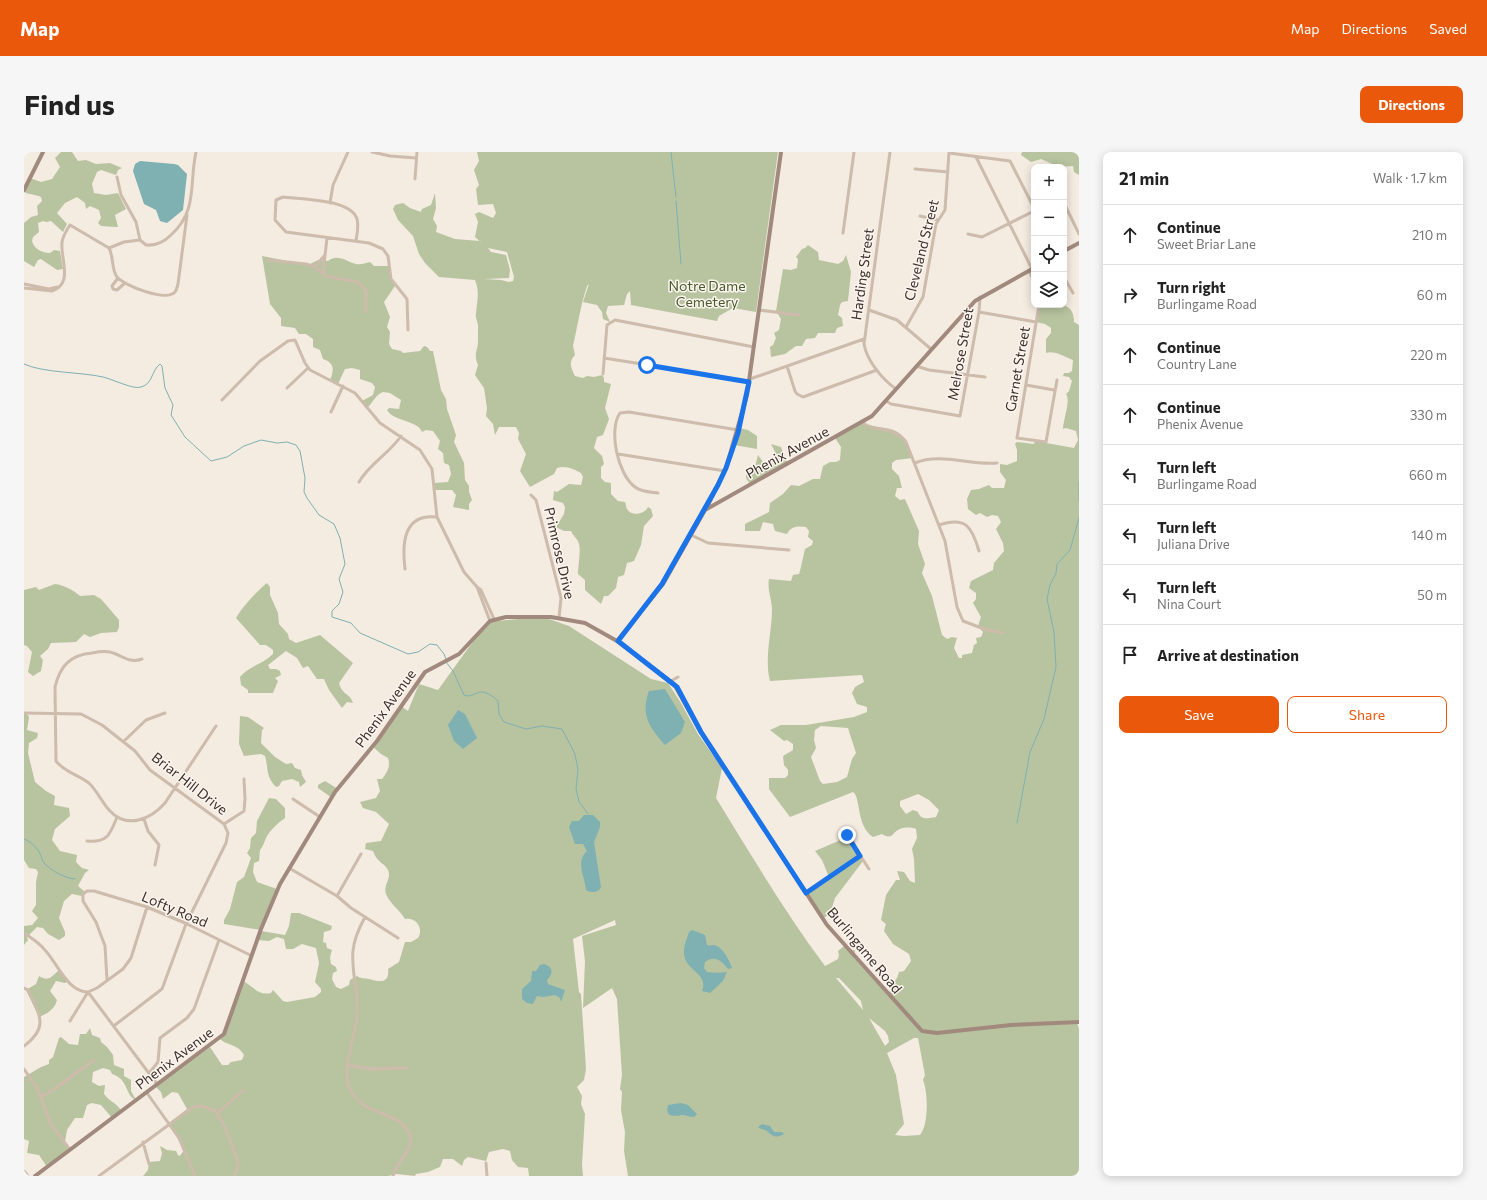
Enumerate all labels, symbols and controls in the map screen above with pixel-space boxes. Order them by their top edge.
text: Map [20,17,59,40]
text: Map [1291,20,1320,37]
text: Directions [1342,20,1407,37]
text: Saved [1429,20,1467,37]
button: Directions [1360,86,1463,123]
text: Find us [24,87,115,121]
map controls [1031,164,1067,308]
button: + [1031,164,1067,200]
text: 21 min [1119,168,1169,189]
text: Walk · 1.7 km [1373,170,1447,186]
street label: Cleveland Street [900,197,942,302]
button: − [1031,200,1067,236]
text: Continue [1157,218,1221,236]
icon: ahead [1119,224,1141,246]
street label: Harding Street [847,227,877,321]
text: 210 m [1412,227,1447,243]
button: locate [1031,236,1067,272]
text: Sweet Briar Lane [1157,236,1256,252]
button: layers [1031,272,1067,308]
park label: Notre Dame Cemetery [668,277,746,310]
text: Turn right [1157,278,1226,296]
icon: right [1119,284,1141,306]
text: 60 m [1417,287,1447,303]
text: Burlingame Road [1157,296,1257,312]
street label: Melrose Street [943,306,977,402]
street label: Garnet Street [1001,325,1033,413]
text: Continue [1157,338,1221,356]
icon: ahead [1119,344,1141,366]
text: 220 m [1410,347,1447,363]
route start [638,356,656,374]
text: Country Lane [1157,356,1237,372]
text: Continue [1157,398,1221,416]
icon: ahead [1119,404,1141,426]
text: 330 m [1410,407,1447,423]
text: Phenix Avenue [1157,416,1243,432]
street label: Phenix Avenue [742,422,832,482]
text: Turn left [1157,458,1216,476]
icon: left [1119,464,1141,486]
text: 660 m [1409,467,1447,483]
text: Burlingame Road [1157,476,1257,492]
street label: Primrose Drive [541,505,579,601]
text: Turn left [1157,518,1216,536]
icon: left [1119,524,1141,546]
text: 140 m [1411,527,1447,543]
text: Juliana Drive [1157,536,1230,552]
text: Turn left [1157,578,1216,596]
icon: left [1119,584,1141,606]
text: 50 m [1417,587,1447,603]
text: Nina Court [1157,596,1221,612]
icon: arrive [1119,644,1141,666]
text: Arrive at destination [1157,646,1299,664]
street label: Phenix Avenue [351,666,419,750]
button: Save [1119,696,1279,733]
button: Share [1287,696,1447,733]
street label: Briar Hill Drive [149,748,231,818]
route end [838,826,856,844]
street label: Lofty Road [139,887,211,931]
street label: Burlingame Road [824,903,906,997]
street label: Phenix Avenue [132,1023,216,1093]

